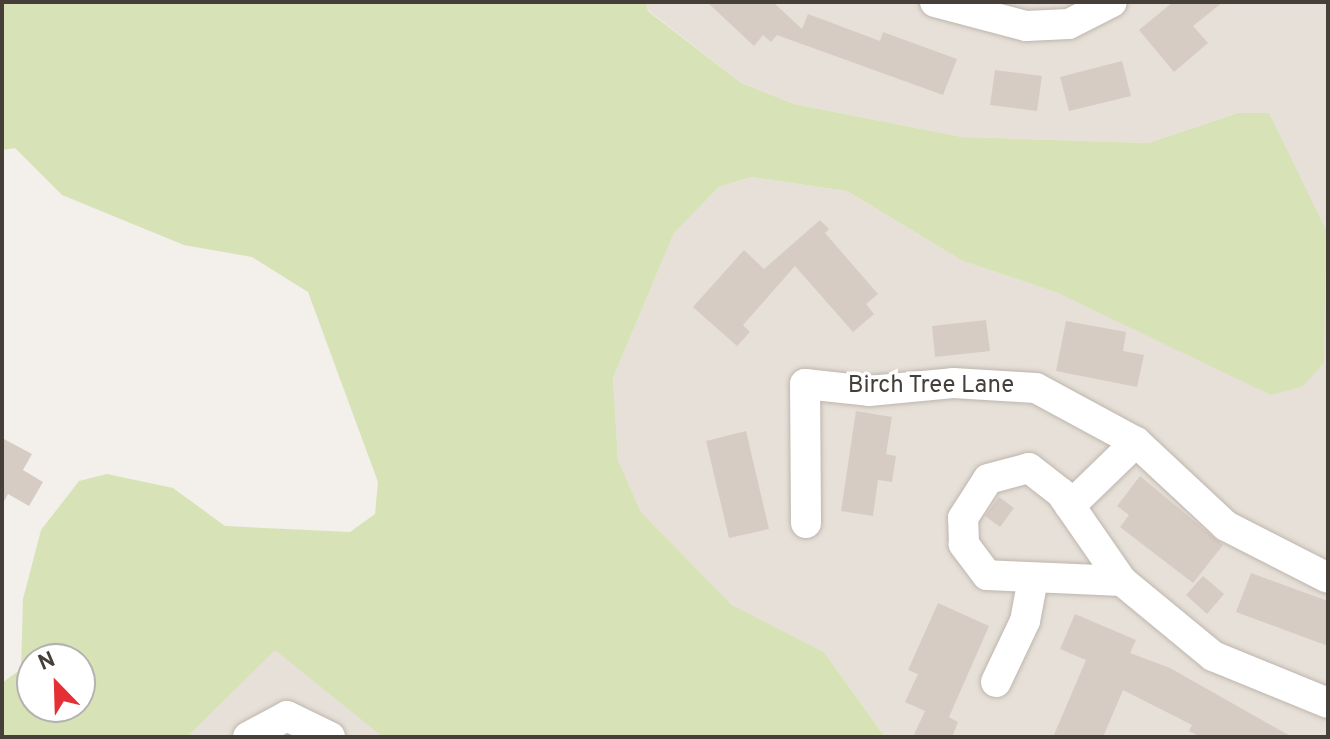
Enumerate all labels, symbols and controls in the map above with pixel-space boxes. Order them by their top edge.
street label: Birch Tree Lane [847,373,1015,401]
north arrow [16,643,96,723]
text: N [35,647,60,678]

